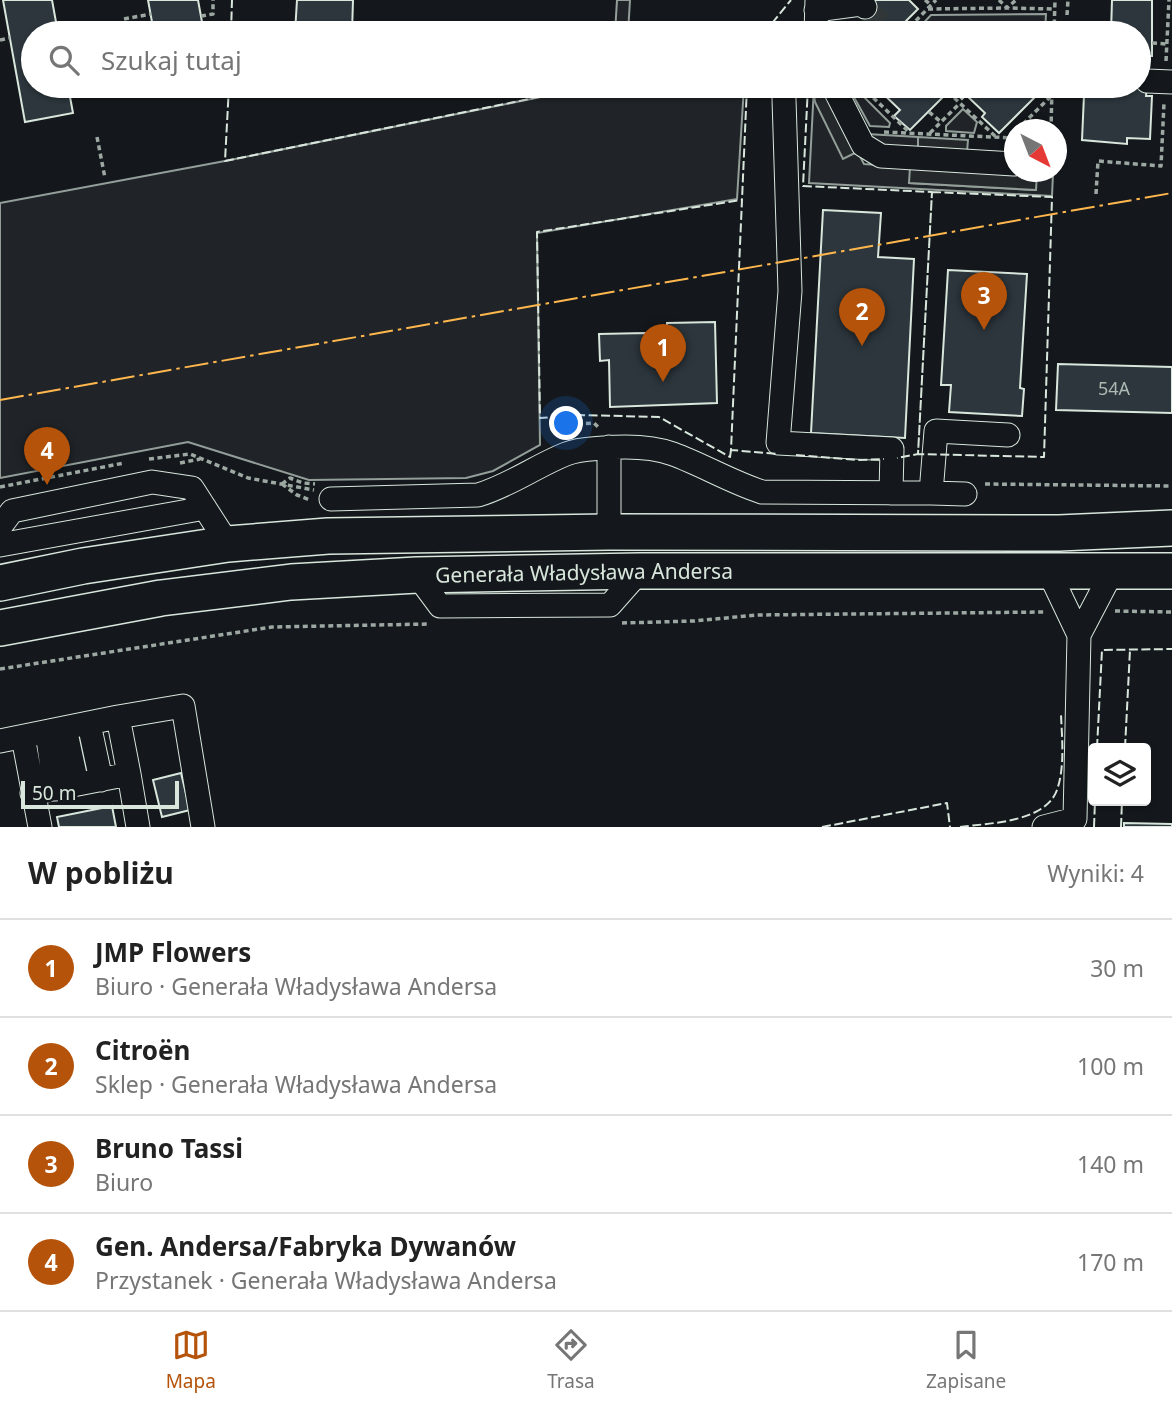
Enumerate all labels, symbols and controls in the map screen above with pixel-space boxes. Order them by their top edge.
search box [21,21,1151,98]
icon: search [45,41,83,79]
text: Szukaj tutaj [101,42,242,78]
north arrow [1004,119,1067,182]
pin: 3 [961,272,1007,330]
pin: 2 [839,288,885,346]
pin: 1 [640,324,686,382]
house number: 54A [1098,376,1131,400]
your location [549,406,583,440]
pin: 4 [24,427,70,485]
street label: Generała Władysława Andersa [435,557,733,589]
map controls [1088,743,1151,806]
button: layers [1088,743,1151,806]
scale bar [21,778,178,810]
text: 50 m [32,780,76,806]
text: W pobliżu [28,852,174,893]
text: Wyniki: 4 [1047,857,1144,889]
text: JMP Flowers [95,934,251,970]
text: 1 [44,952,58,984]
text: 30 m [1090,952,1144,984]
text: Biuro · Generała Władysława Andersa [95,970,497,1002]
text: Citroën [95,1032,191,1068]
text: 2 [44,1050,58,1082]
text: 100 m [1077,1050,1144,1082]
text: Sklep · Generała Władysława Andersa [95,1068,497,1100]
text: Bruno Tassi [95,1130,243,1166]
text: 3 [44,1148,58,1180]
text: 140 m [1077,1148,1144,1180]
text: Biuro [95,1166,153,1198]
text: Gen. Andersa/Fabryka Dywanów [95,1228,516,1264]
text: 4 [44,1246,58,1278]
text: 170 m [1077,1246,1144,1278]
text: Przystanek · Generała Władysława Andersa [95,1264,557,1296]
tab: Mapa [166,1326,216,1394]
tab: Trasa [547,1326,595,1394]
tab: Zapisane [926,1326,1006,1394]

